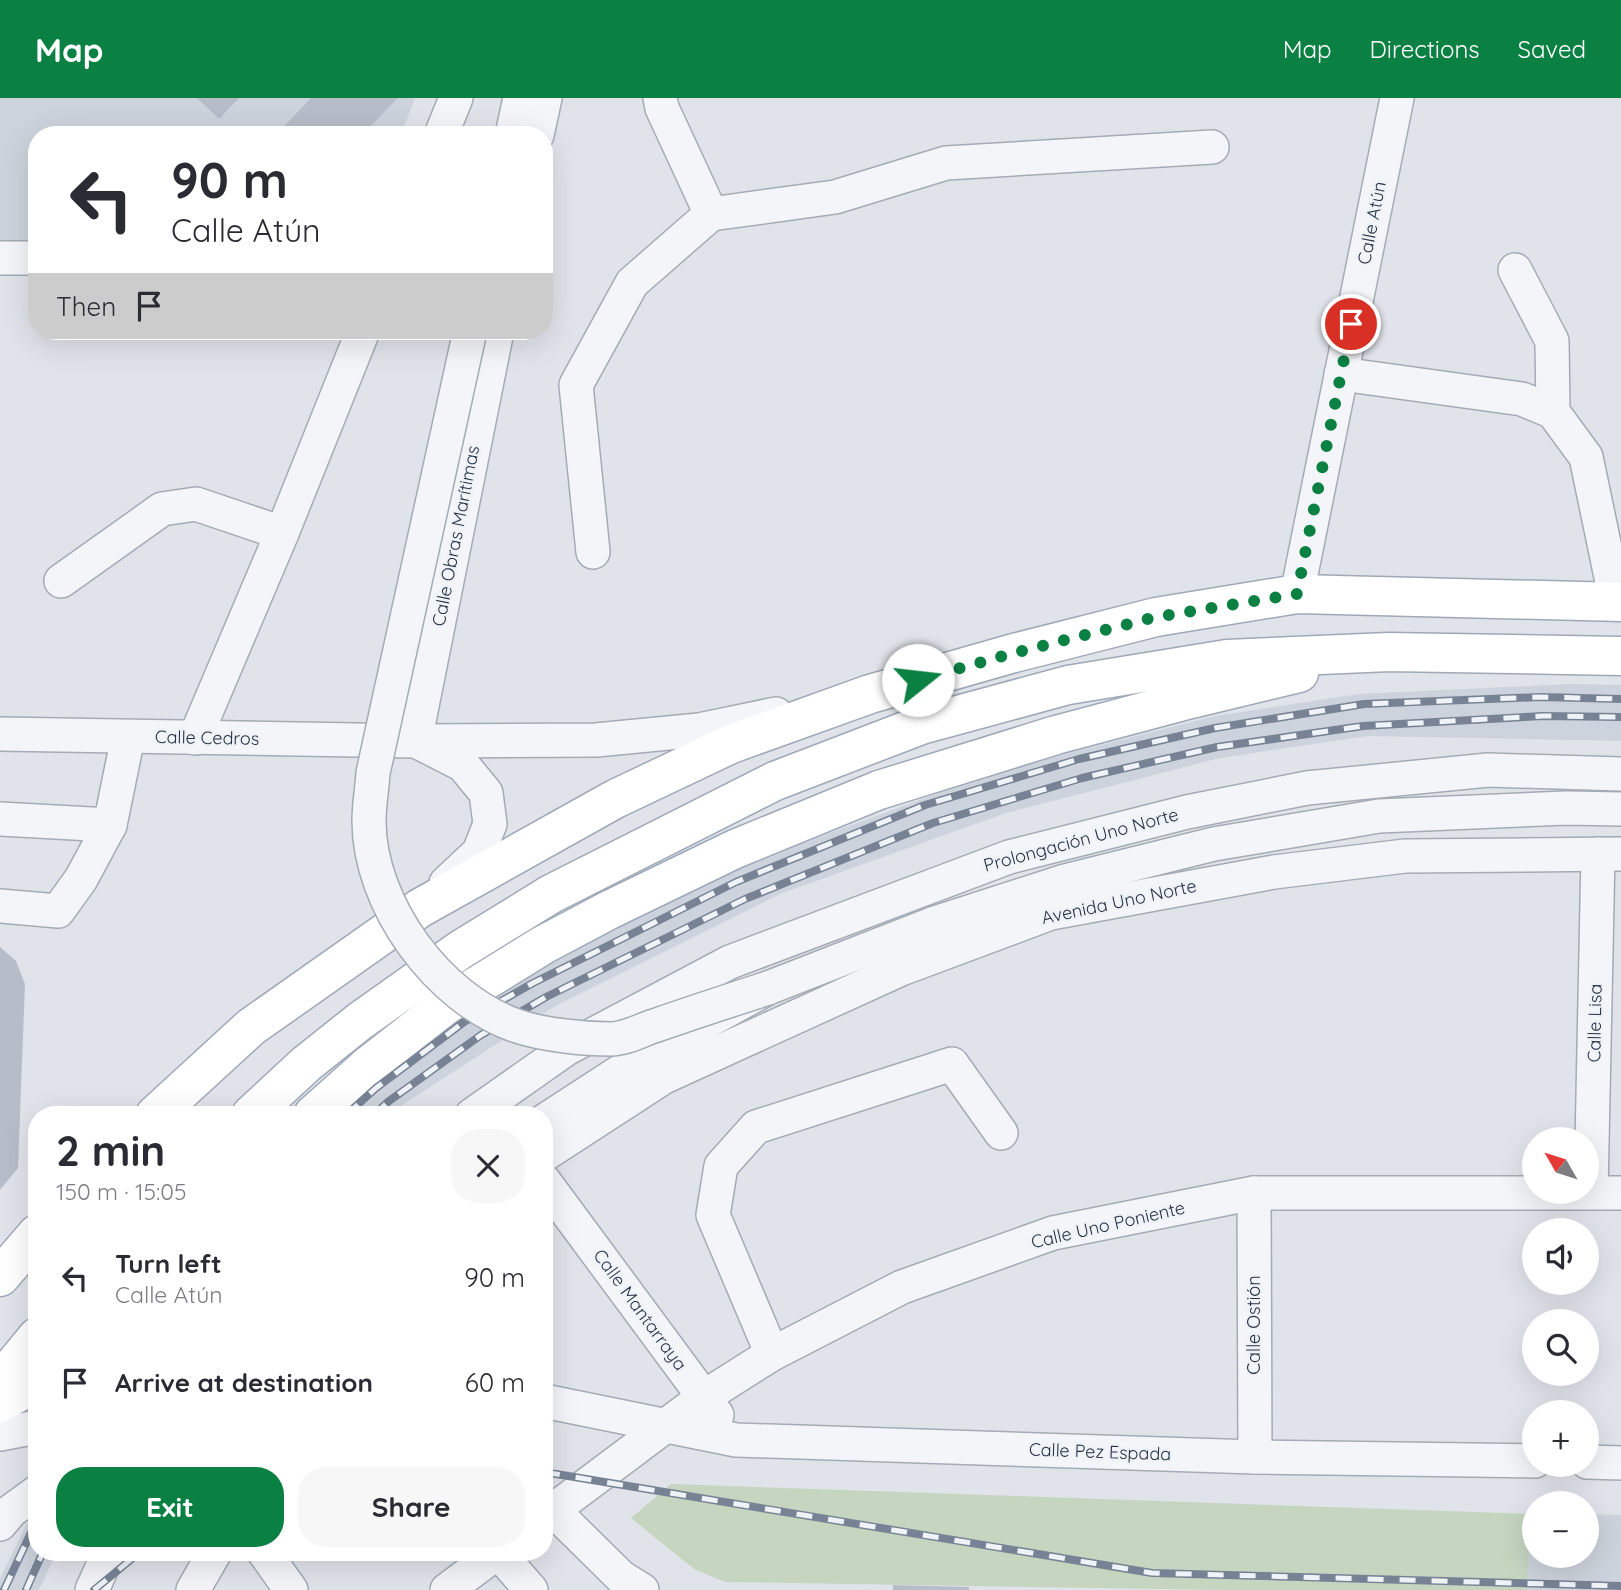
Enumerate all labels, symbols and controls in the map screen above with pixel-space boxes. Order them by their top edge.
text: Map [35,29,103,70]
text: Map [1283,34,1332,64]
text: Directions [1370,34,1480,64]
text: Saved [1518,34,1586,64]
text: 90 m [171,149,288,210]
icon: left [56,154,147,245]
street label: Calle Atún [1352,179,1391,266]
text: Calle Atún [171,210,321,250]
icon: arrive [130,287,168,325]
text: Then [56,290,116,323]
pin [1321,294,1381,354]
icon: arrive [1332,305,1370,343]
street label: Calle Obras Marítimas [427,443,484,628]
position arrow [881,643,955,717]
street label: Calle Cedros [155,725,259,750]
street label: Prolongación Uno Norte [981,802,1181,877]
street label: Avenida Uno Norte [1039,874,1198,929]
street label: Calle Lisa [1582,983,1607,1063]
text: 2 min [56,1124,165,1177]
north arrow [1522,1127,1600,1204]
map controls [1522,1127,1599,1568]
button: close [451,1129,525,1203]
text: 150 m · 15:05 [56,1177,187,1206]
street label: Calle Uno Poniente [1029,1196,1187,1253]
button: sound [1522,1218,1599,1295]
street label: Calle Mantarraya [589,1244,692,1375]
text: Turn left [115,1247,222,1280]
icon: left [56,1259,94,1297]
text: 90 m [464,1261,525,1294]
street label: Calle Ostión [1242,1275,1265,1375]
text: Calle Atún [115,1280,223,1309]
button: search [1522,1309,1599,1386]
icon: arrive [56,1364,94,1402]
text: Arrive at destination [115,1366,373,1399]
text: 60 m [465,1366,525,1399]
button: + [1522,1400,1599,1477]
street label: Calle Pez Espada [1028,1438,1172,1465]
button: Exit [56,1467,284,1547]
button: Share [298,1467,525,1547]
button: − [1522,1491,1599,1568]

